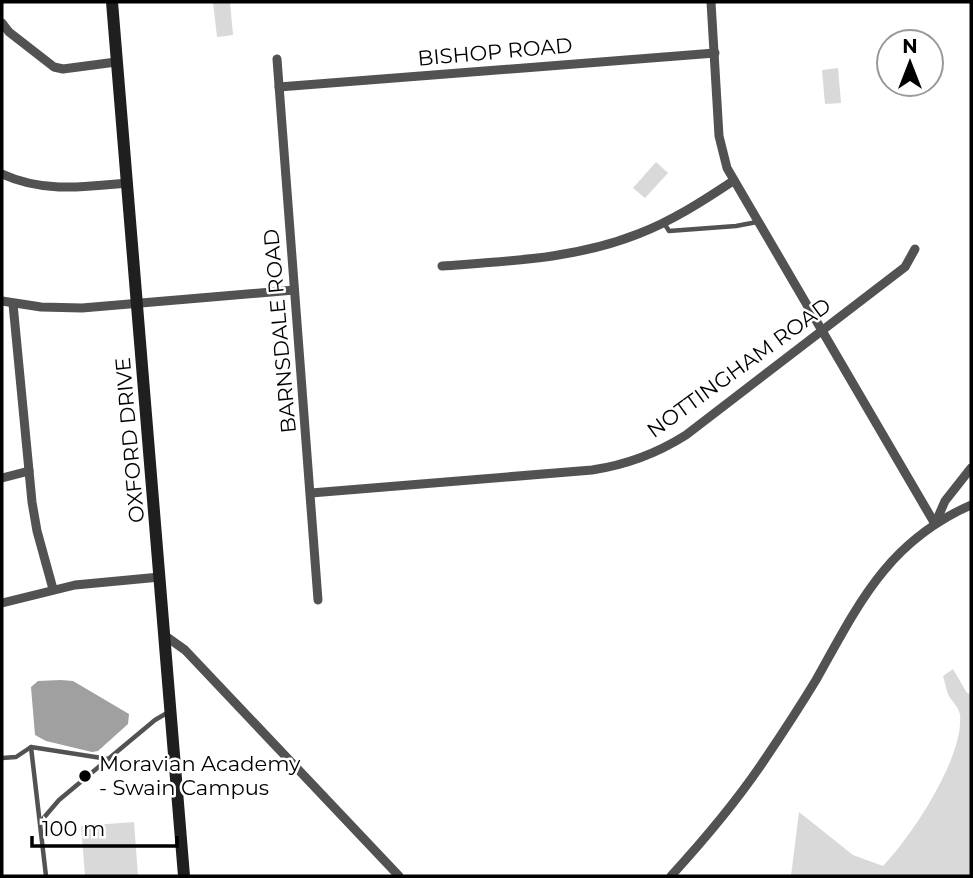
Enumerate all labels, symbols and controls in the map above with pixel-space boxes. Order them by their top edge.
north arrow [875,28,945,98]
street label: BISHOP ROAD [416,32,573,71]
text: N [902,35,918,58]
street label: BARNSDALE ROAD [258,228,301,434]
street label: NOTTINGHAM ROAD [642,292,836,443]
street label: OXFORD DRIVE [110,356,149,524]
place label: Moravian Academy - Swain Campus [99,751,301,800]
marker: Moravian Academy - Swain Campus [77,768,93,784]
scale bar [32,804,177,848]
text: 100 m [42,816,105,841]

